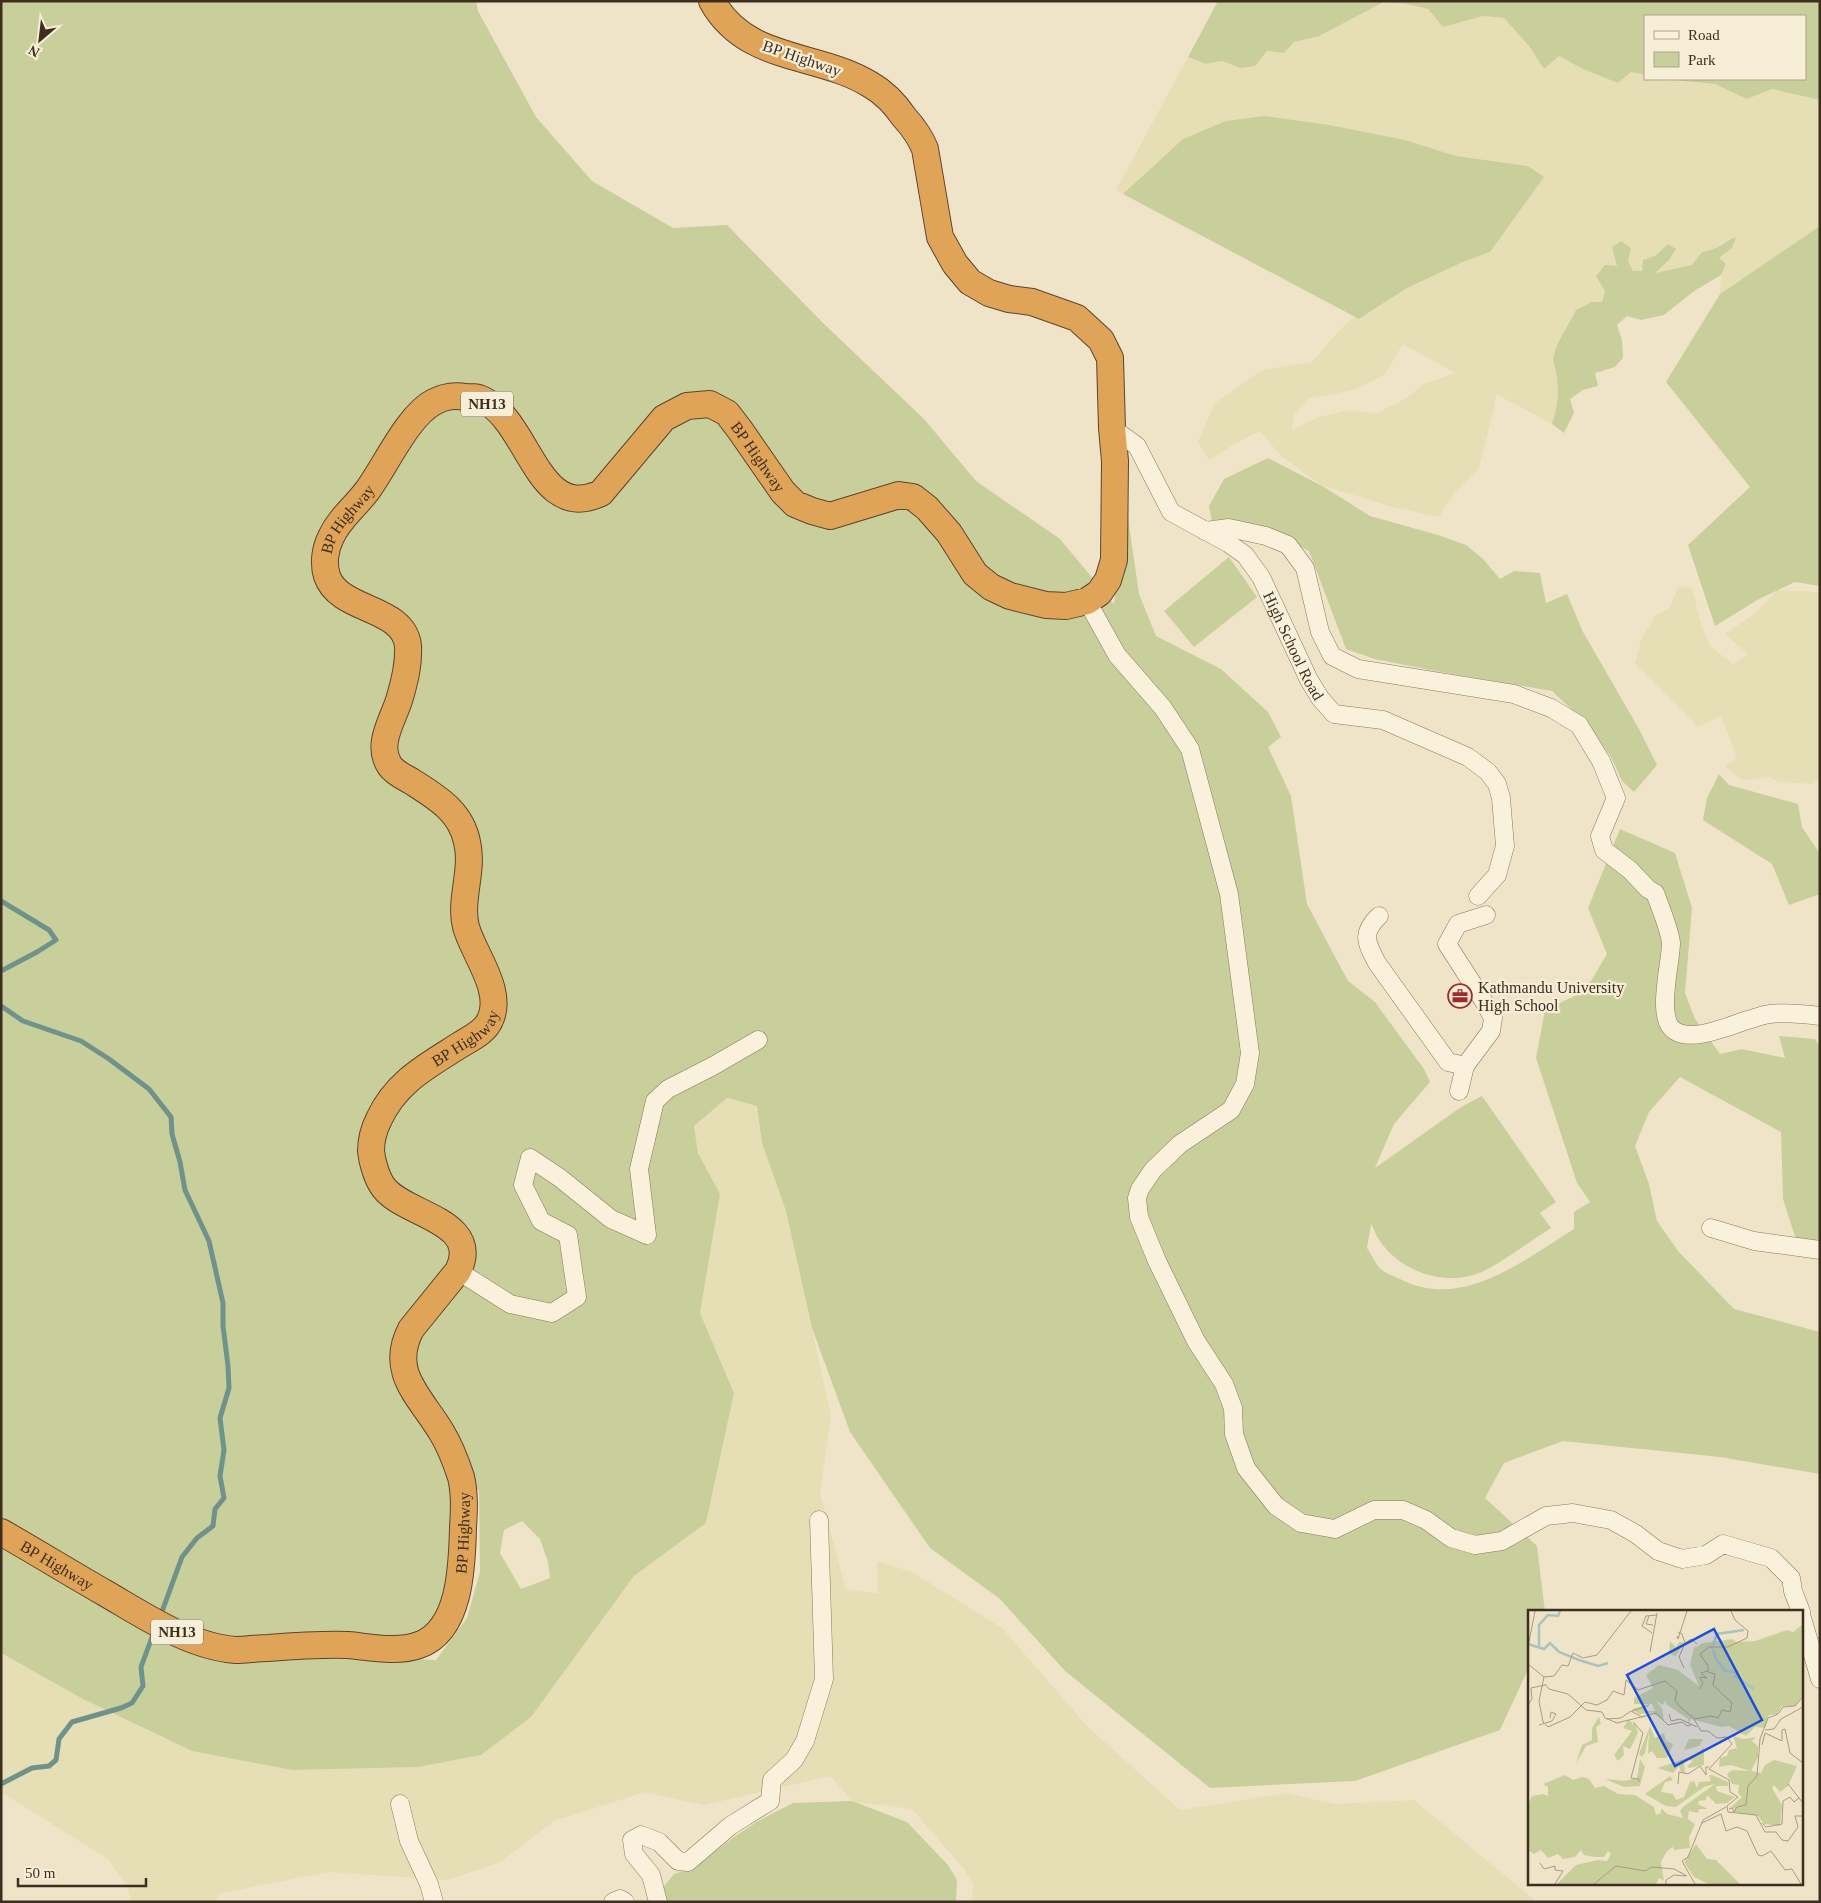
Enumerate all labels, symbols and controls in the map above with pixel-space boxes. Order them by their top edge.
north arrow [15,15,65,65]
legend [1644,15,1806,80]
text: Road [1688,27,1720,43]
street label: BP Highway [760,37,843,80]
text: N [26,42,42,60]
text: Park [1688,52,1716,68]
road number: NH13 [461,392,513,416]
street label: BP Highway [728,418,789,496]
street label: BP Highway [317,481,378,555]
street label: High School Road [1260,589,1327,703]
place label: Kathmandu University High School [1478,979,1624,1015]
office icon: Kathmandu University High School [1447,983,1473,1009]
street label: BP Highway [428,1008,502,1069]
street label: BP Highway [452,1492,473,1575]
street label: BP Highway [18,1537,96,1594]
inset map [1528,1610,1804,1886]
road number: NH13 [151,1620,203,1644]
scale bar [18,1856,145,1888]
text: 50 m [25,1865,56,1881]

